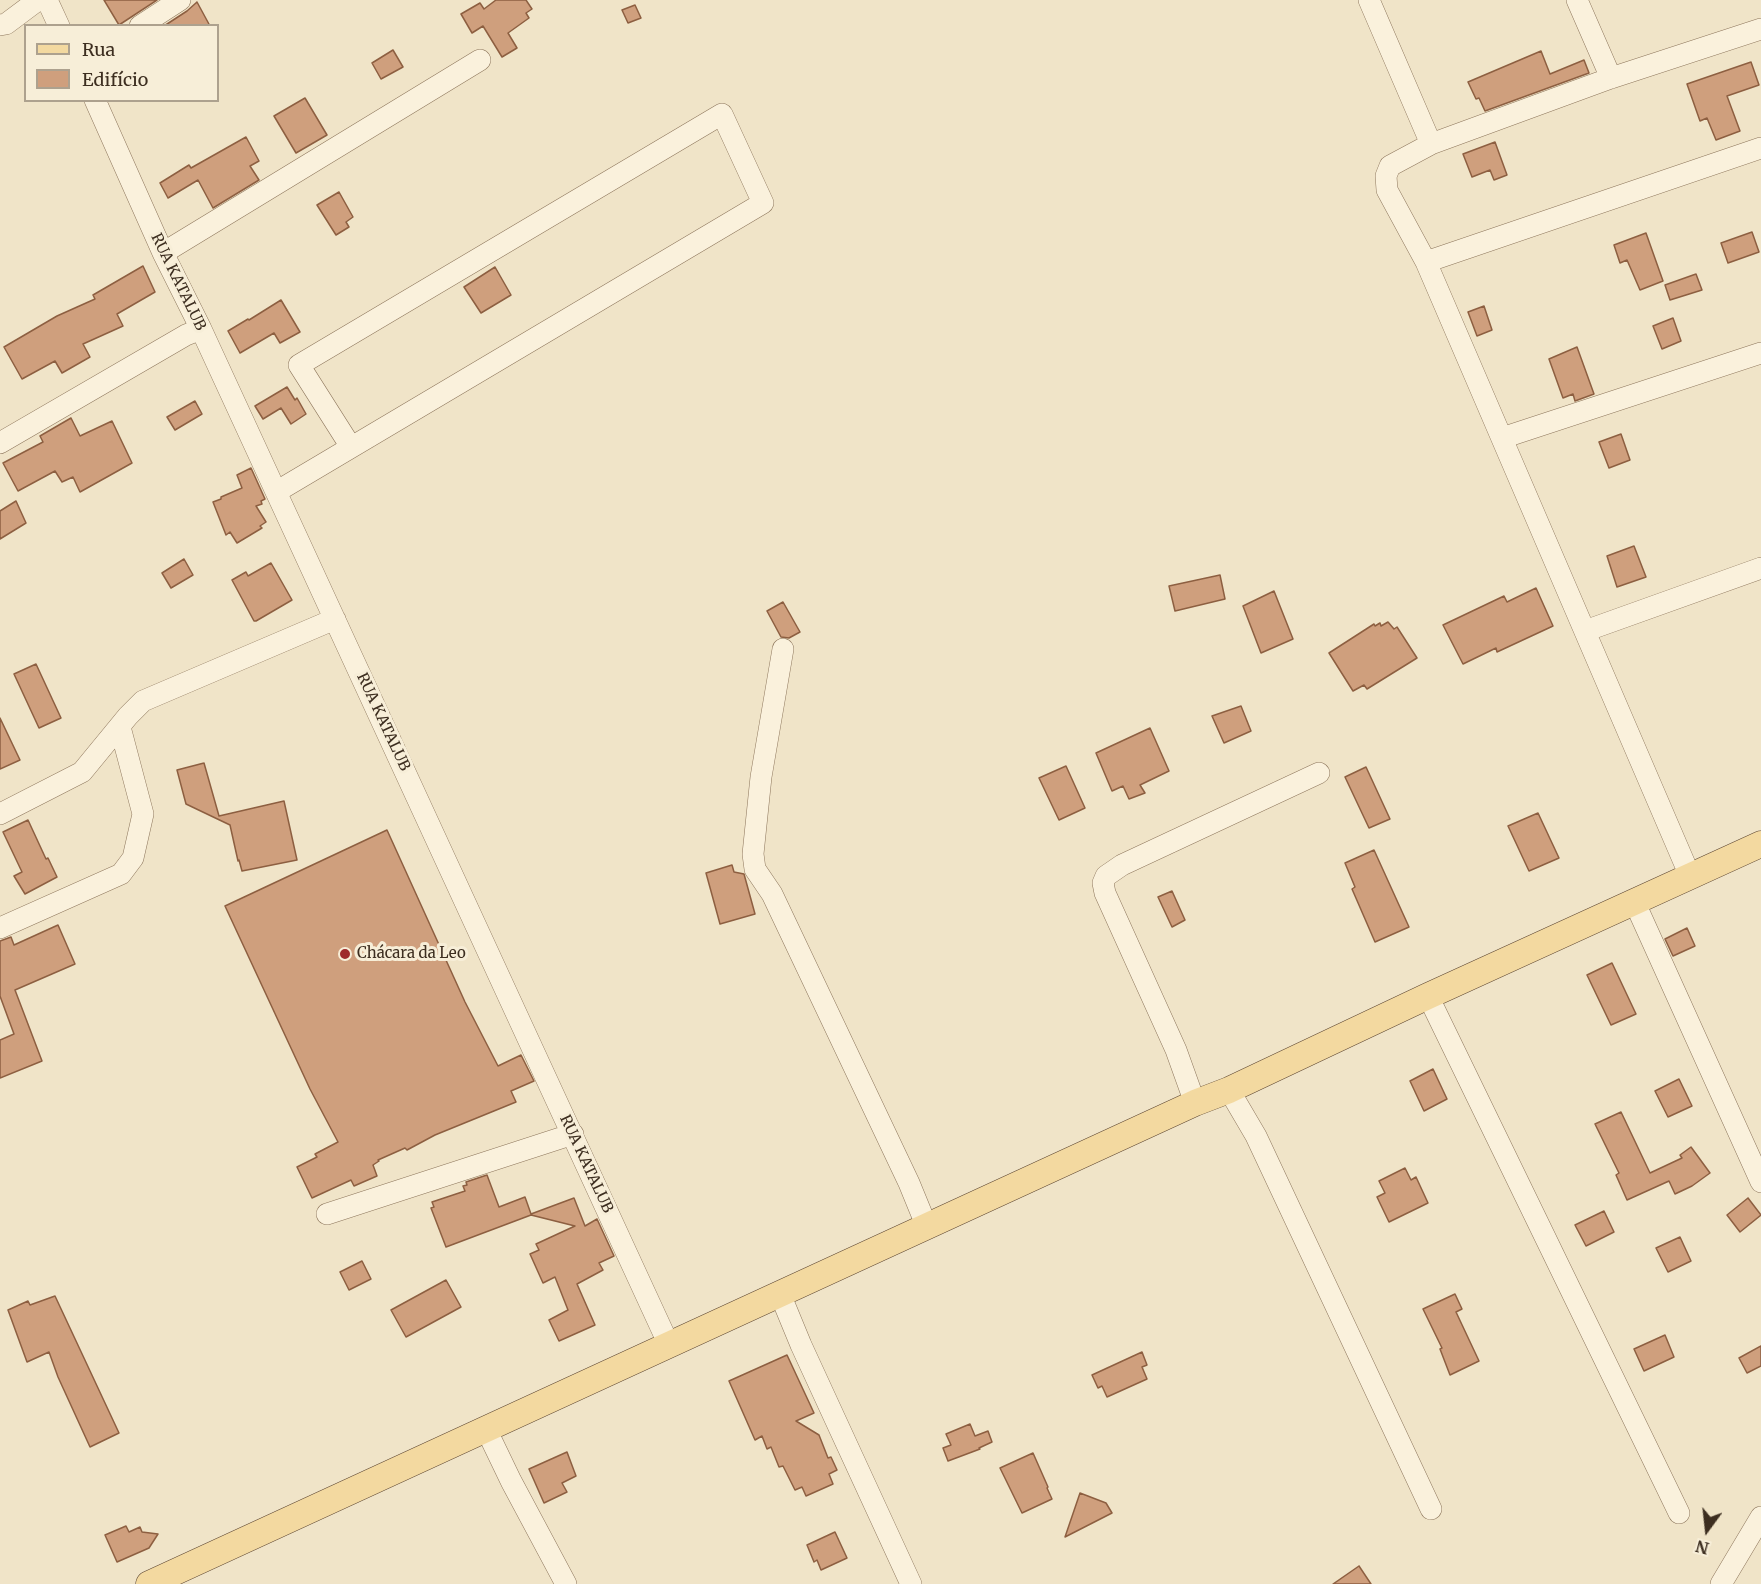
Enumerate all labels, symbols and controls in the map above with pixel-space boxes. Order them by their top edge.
legend [24,24,219,102]
text: Rua [82,38,115,61]
text: Edifício [82,68,148,91]
street label: RUA KATALUB [147,230,209,334]
street label: RUA KATALUB [352,670,414,774]
place label: Chácara da Leo [357,945,466,963]
marker: Chácara da Leo [338,947,352,961]
street label: RUA KATALUB [555,1112,617,1216]
north arrow [1677,1500,1737,1560]
text: N [1694,1536,1711,1559]

